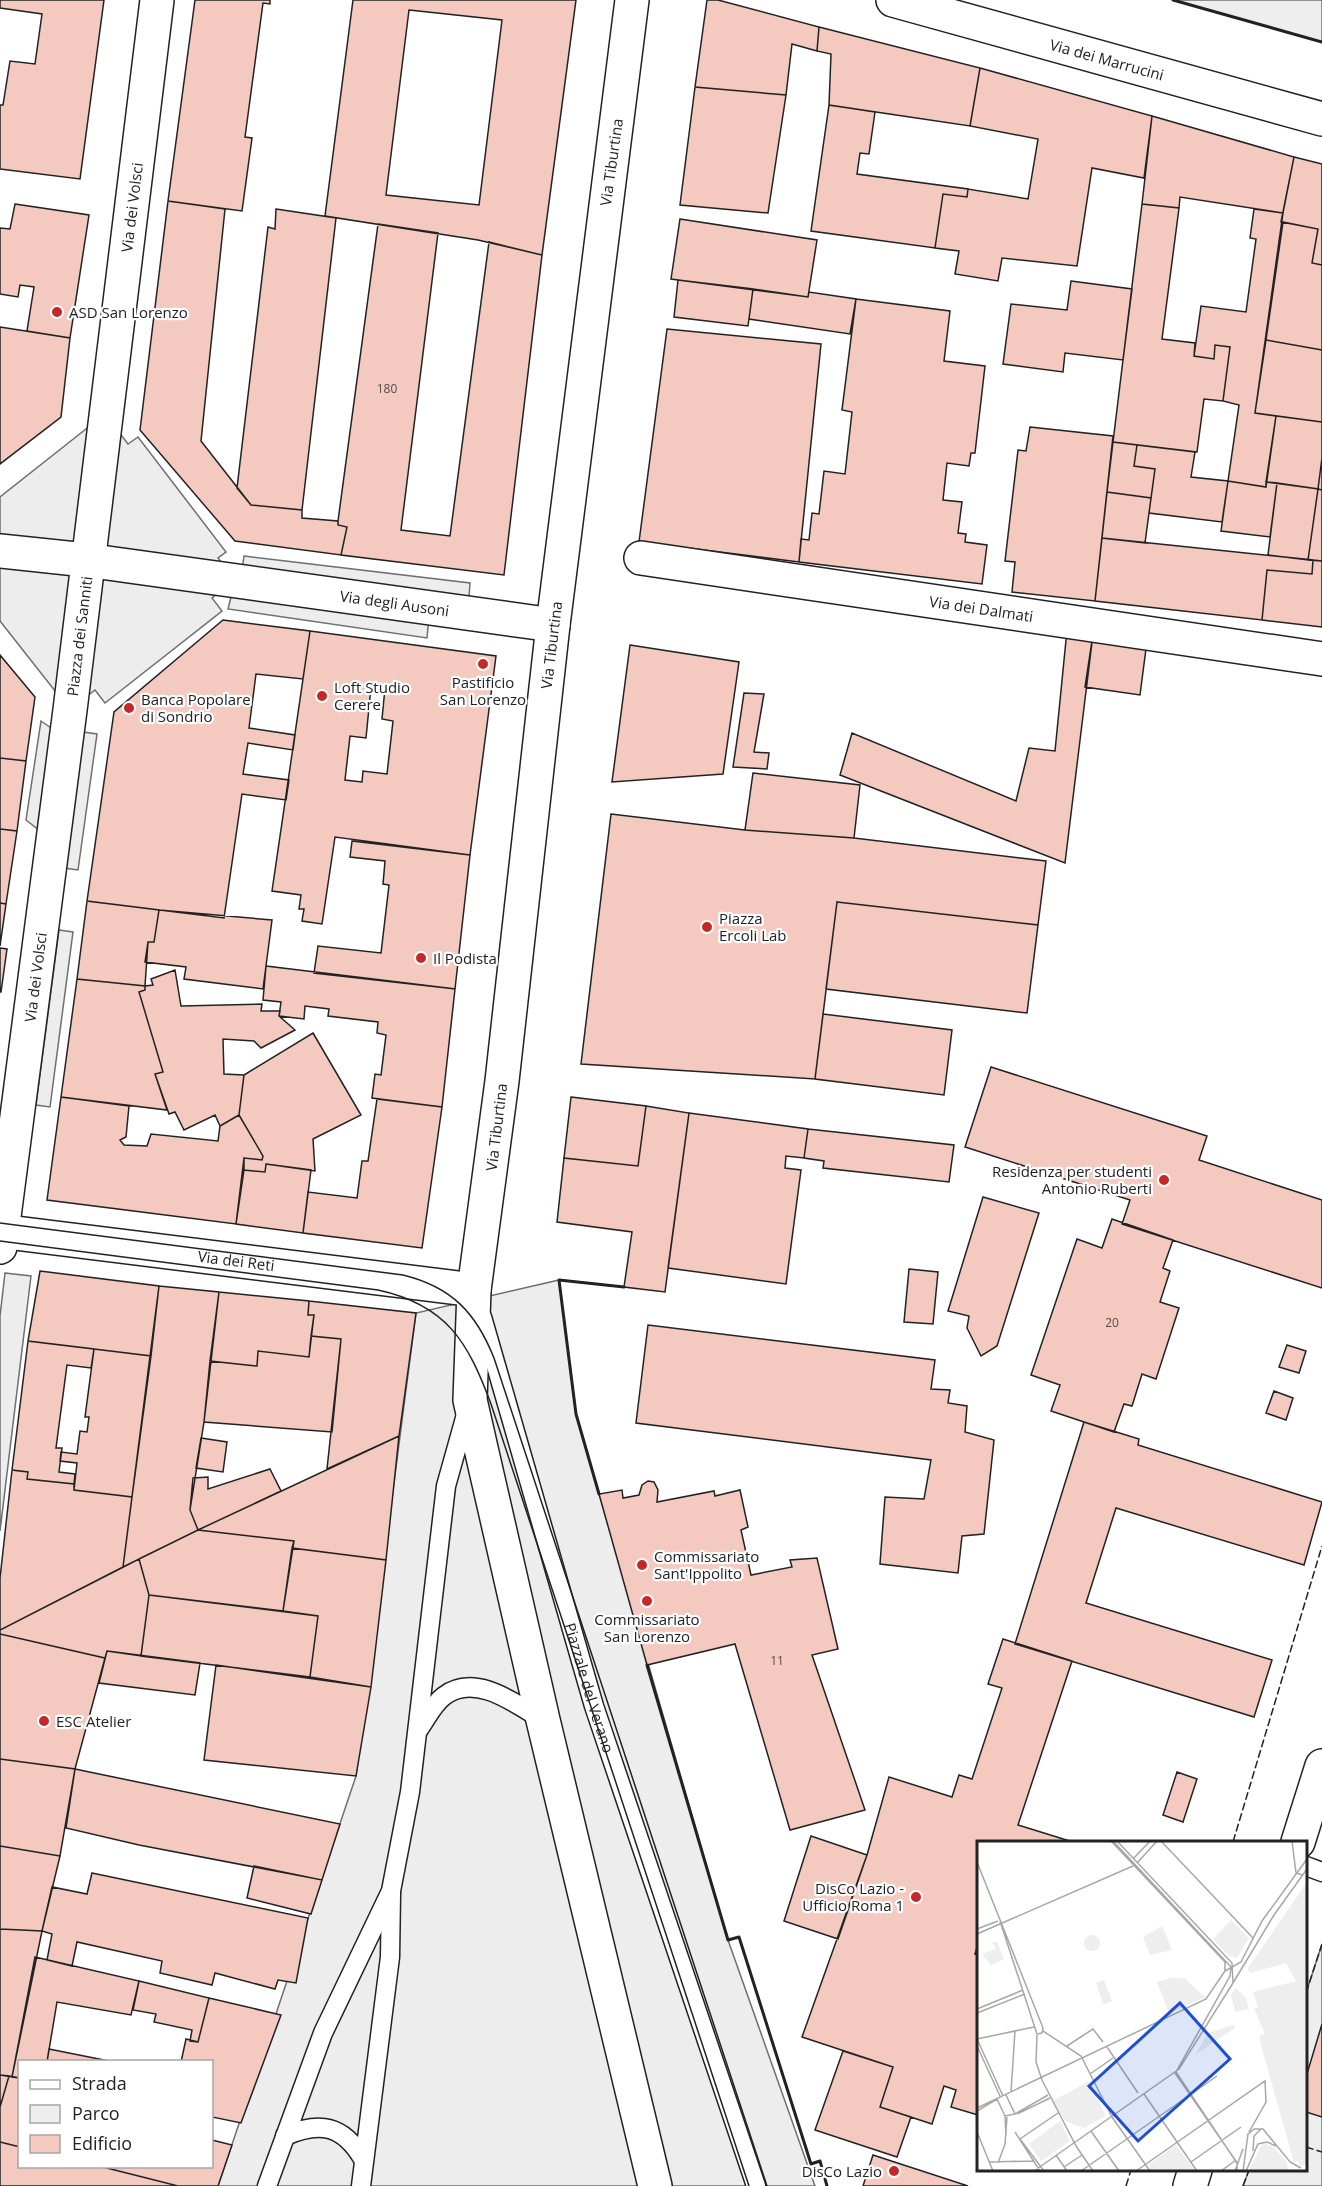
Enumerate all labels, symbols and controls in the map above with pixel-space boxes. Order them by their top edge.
street label: Via dei Marrucini [1048,34,1166,85]
street label: Via Tiburtina [595,117,627,207]
street label: Via dei Volsci [116,161,147,253]
place label: ASD San Lorenzo [69,302,188,322]
marker: ASD San Lorenzo [50,305,64,319]
house number: 180 [377,380,397,397]
street label: Piazza dei Sanniti [62,575,96,697]
street label: Via degli Ausoni [339,585,450,620]
street label: Via dei Dalmati [928,591,1035,626]
street label: Via Tiburtina [536,600,566,690]
marker: Pastificio San Lorenzo [476,657,490,671]
place label: Pastificio San Lorenzo [440,672,526,709]
place label: Loft Studio Cerere [334,677,410,714]
place label: Banca Popolare di Sondrio [141,689,251,726]
marker: Loft Studio Cerere [315,689,329,703]
marker: Banca Popolare di Sondrio [122,701,136,715]
place label: Piazza Ercoli Lab [719,908,787,945]
marker: Piazza Ercoli Lab [700,920,714,934]
street label: Via dei Volsci [19,931,51,1023]
place label: Il Podista [433,948,497,968]
marker: Il Podista [414,951,428,965]
street label: Via Tiburtina [481,1082,511,1172]
place label: Residenza per studenti Antonio Ruberti [992,1161,1152,1198]
marker: Residenza per studenti Antonio Ruberti [1157,1173,1171,1187]
street label: Via dei Reti [197,1246,276,1275]
house number: 20 [1105,1314,1119,1331]
place label: Commissariato Sant'Ippolito [654,1546,759,1583]
marker: Commissariato Sant'Ippolito [635,1558,649,1572]
marker: Commissariato San Lorenzo [640,1594,654,1608]
place label: Commissariato San Lorenzo [594,1609,700,1646]
street label: Piazzale del Verano [560,1620,619,1755]
house number: 11 [770,1652,784,1669]
place label: ESC Atelier [56,1711,131,1731]
marker: ESC Atelier [37,1714,51,1728]
inset map [977,1841,1307,2171]
place label: DisCo Lazio - Ufficio Roma 1 [802,1878,904,1915]
marker: DisCo Lazio - Ufficio Roma 1 [909,1890,923,1904]
legend [18,2060,213,2168]
text: Strada [72,2071,127,2095]
text: Parco [72,2101,120,2125]
text: Edificio [72,2131,132,2155]
place label: DisCo Lazio [802,2161,882,2181]
marker: DisCo Lazio [887,2164,901,2178]

